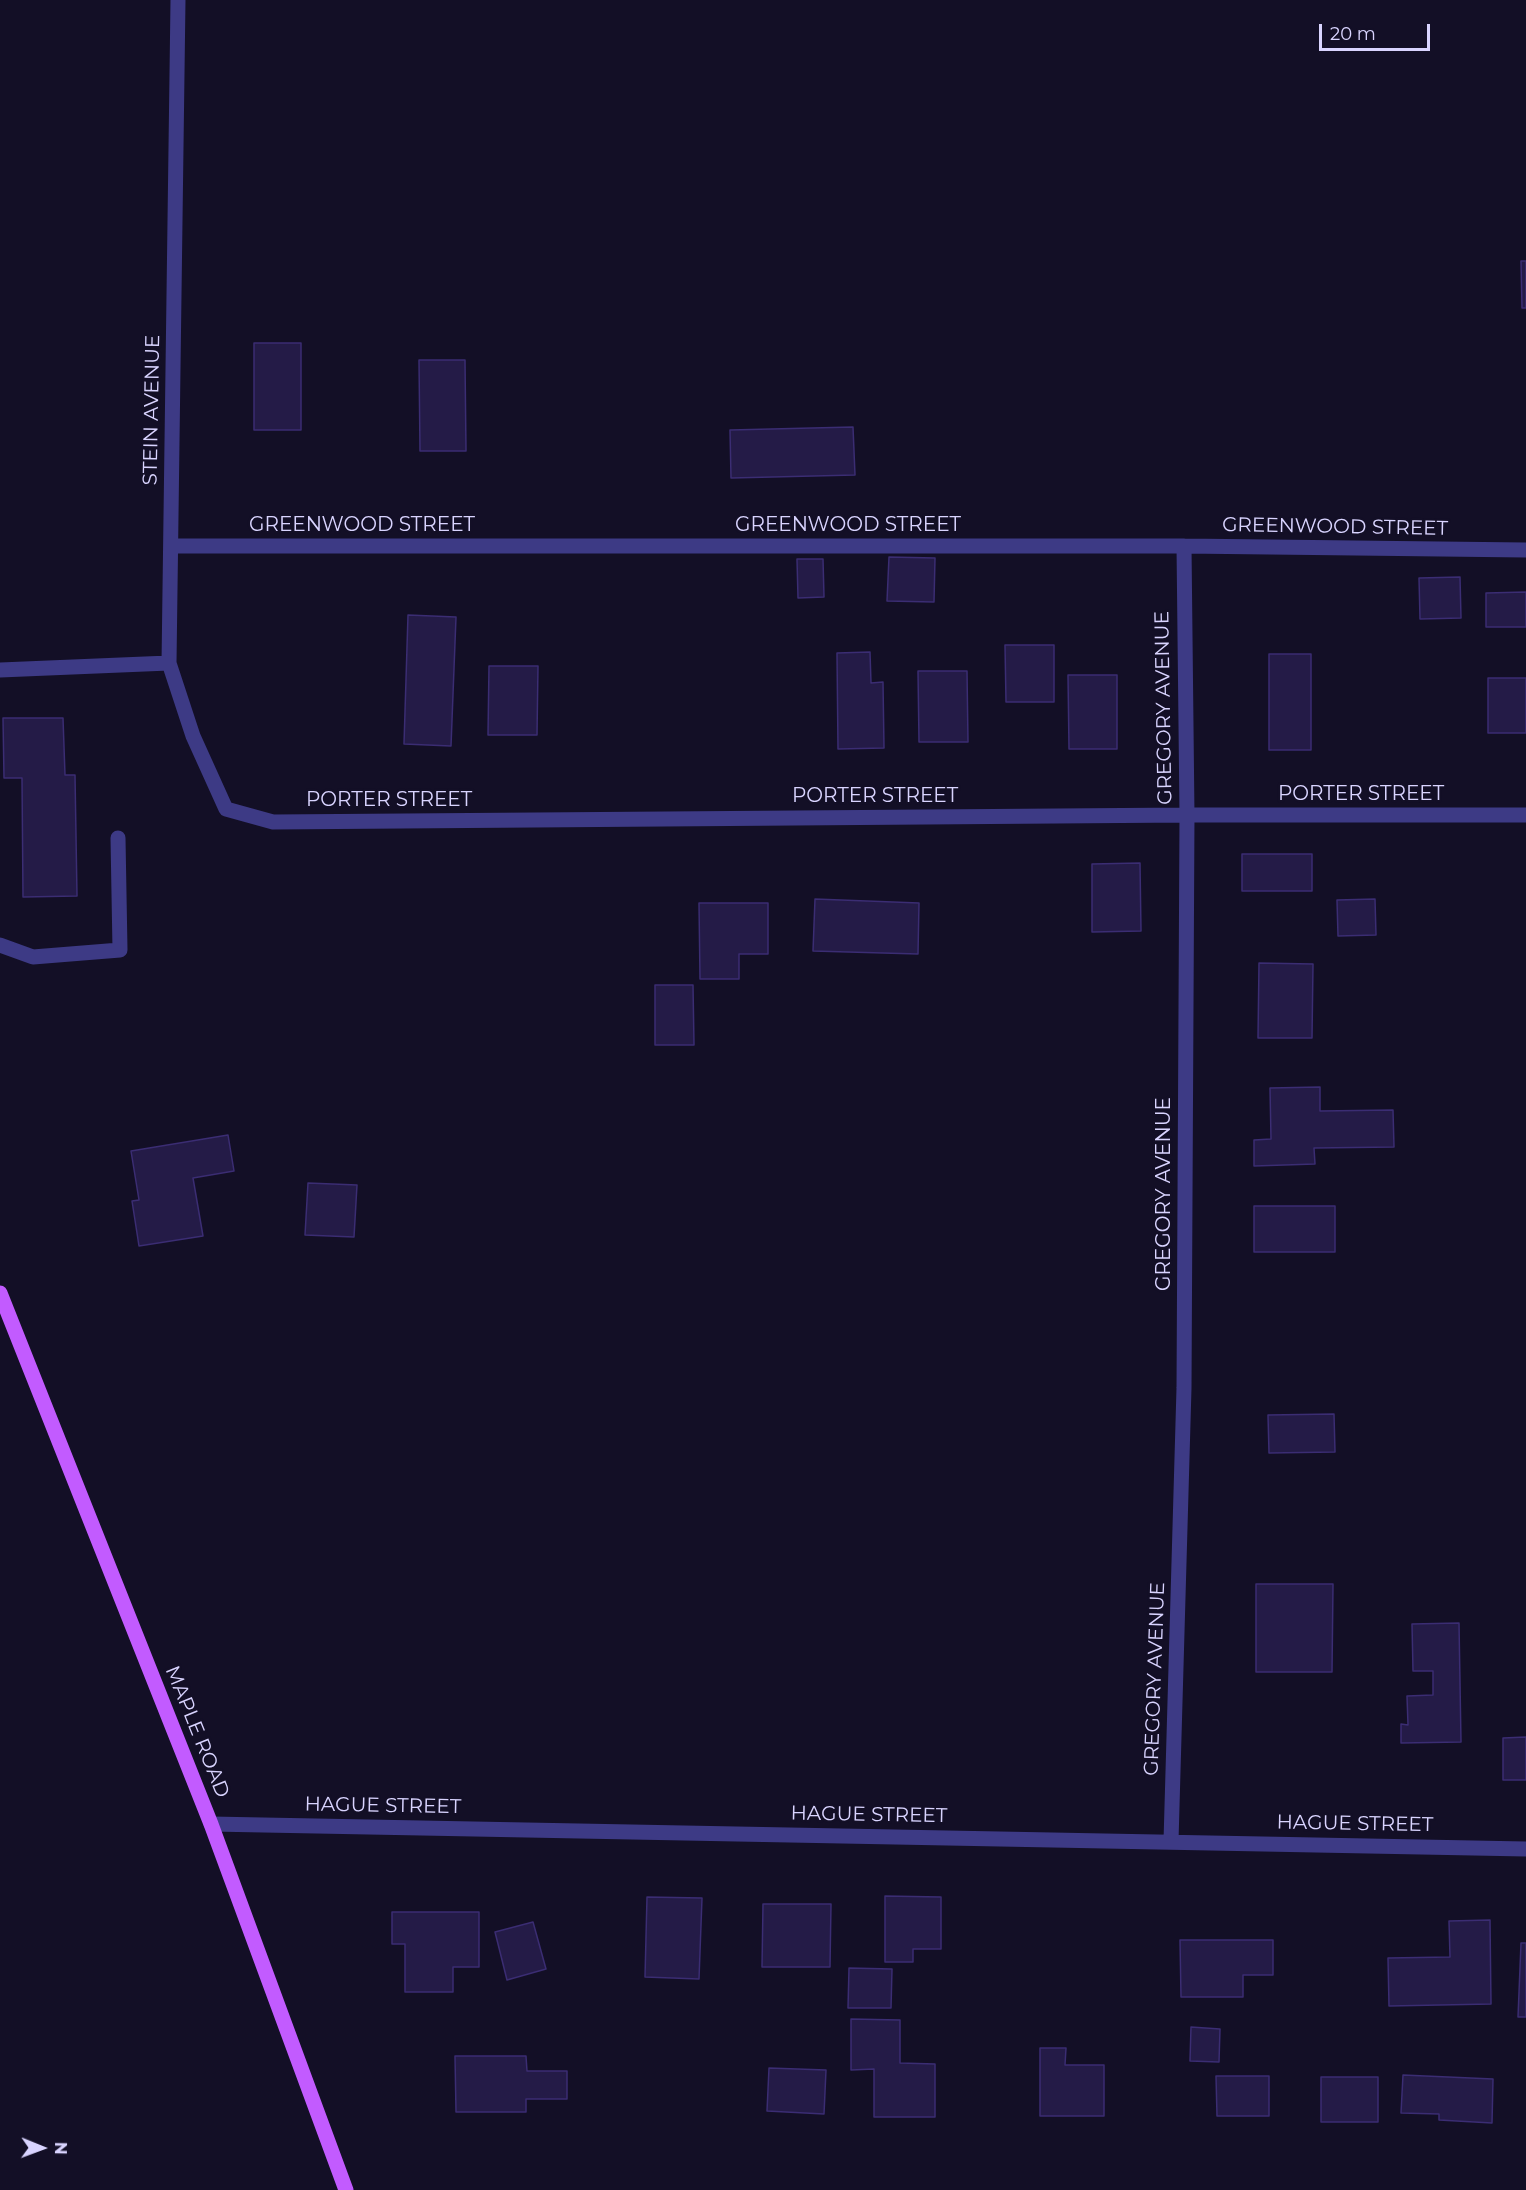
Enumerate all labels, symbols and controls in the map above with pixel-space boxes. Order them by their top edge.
scale bar [1322,12,1433,50]
text: 20 m [1330,23,1376,45]
street label: STEIN AVENUE [139,334,165,486]
street label: GREENWOOD STREET [249,513,475,537]
street label: GREENWOOD STREET [735,513,961,537]
street label: GREENWOOD STREET [1222,513,1448,541]
street label: GREGORY AVENUE [1150,611,1178,805]
street label: PORTER STREET [1278,782,1444,806]
street label: PORTER STREET [792,784,958,808]
street label: PORTER STREET [306,788,472,812]
street label: GREGORY AVENUE [1152,1097,1176,1291]
street label: GREGORY AVENUE [1140,1582,1170,1776]
street label: MAPLE ROAD [160,1663,234,1801]
street label: HAGUE STREET [305,1793,461,1819]
street label: HAGUE STREET [791,1802,947,1828]
street label: HAGUE STREET [1277,1811,1433,1837]
north arrow [12,2118,72,2178]
text: N [51,2142,70,2155]

